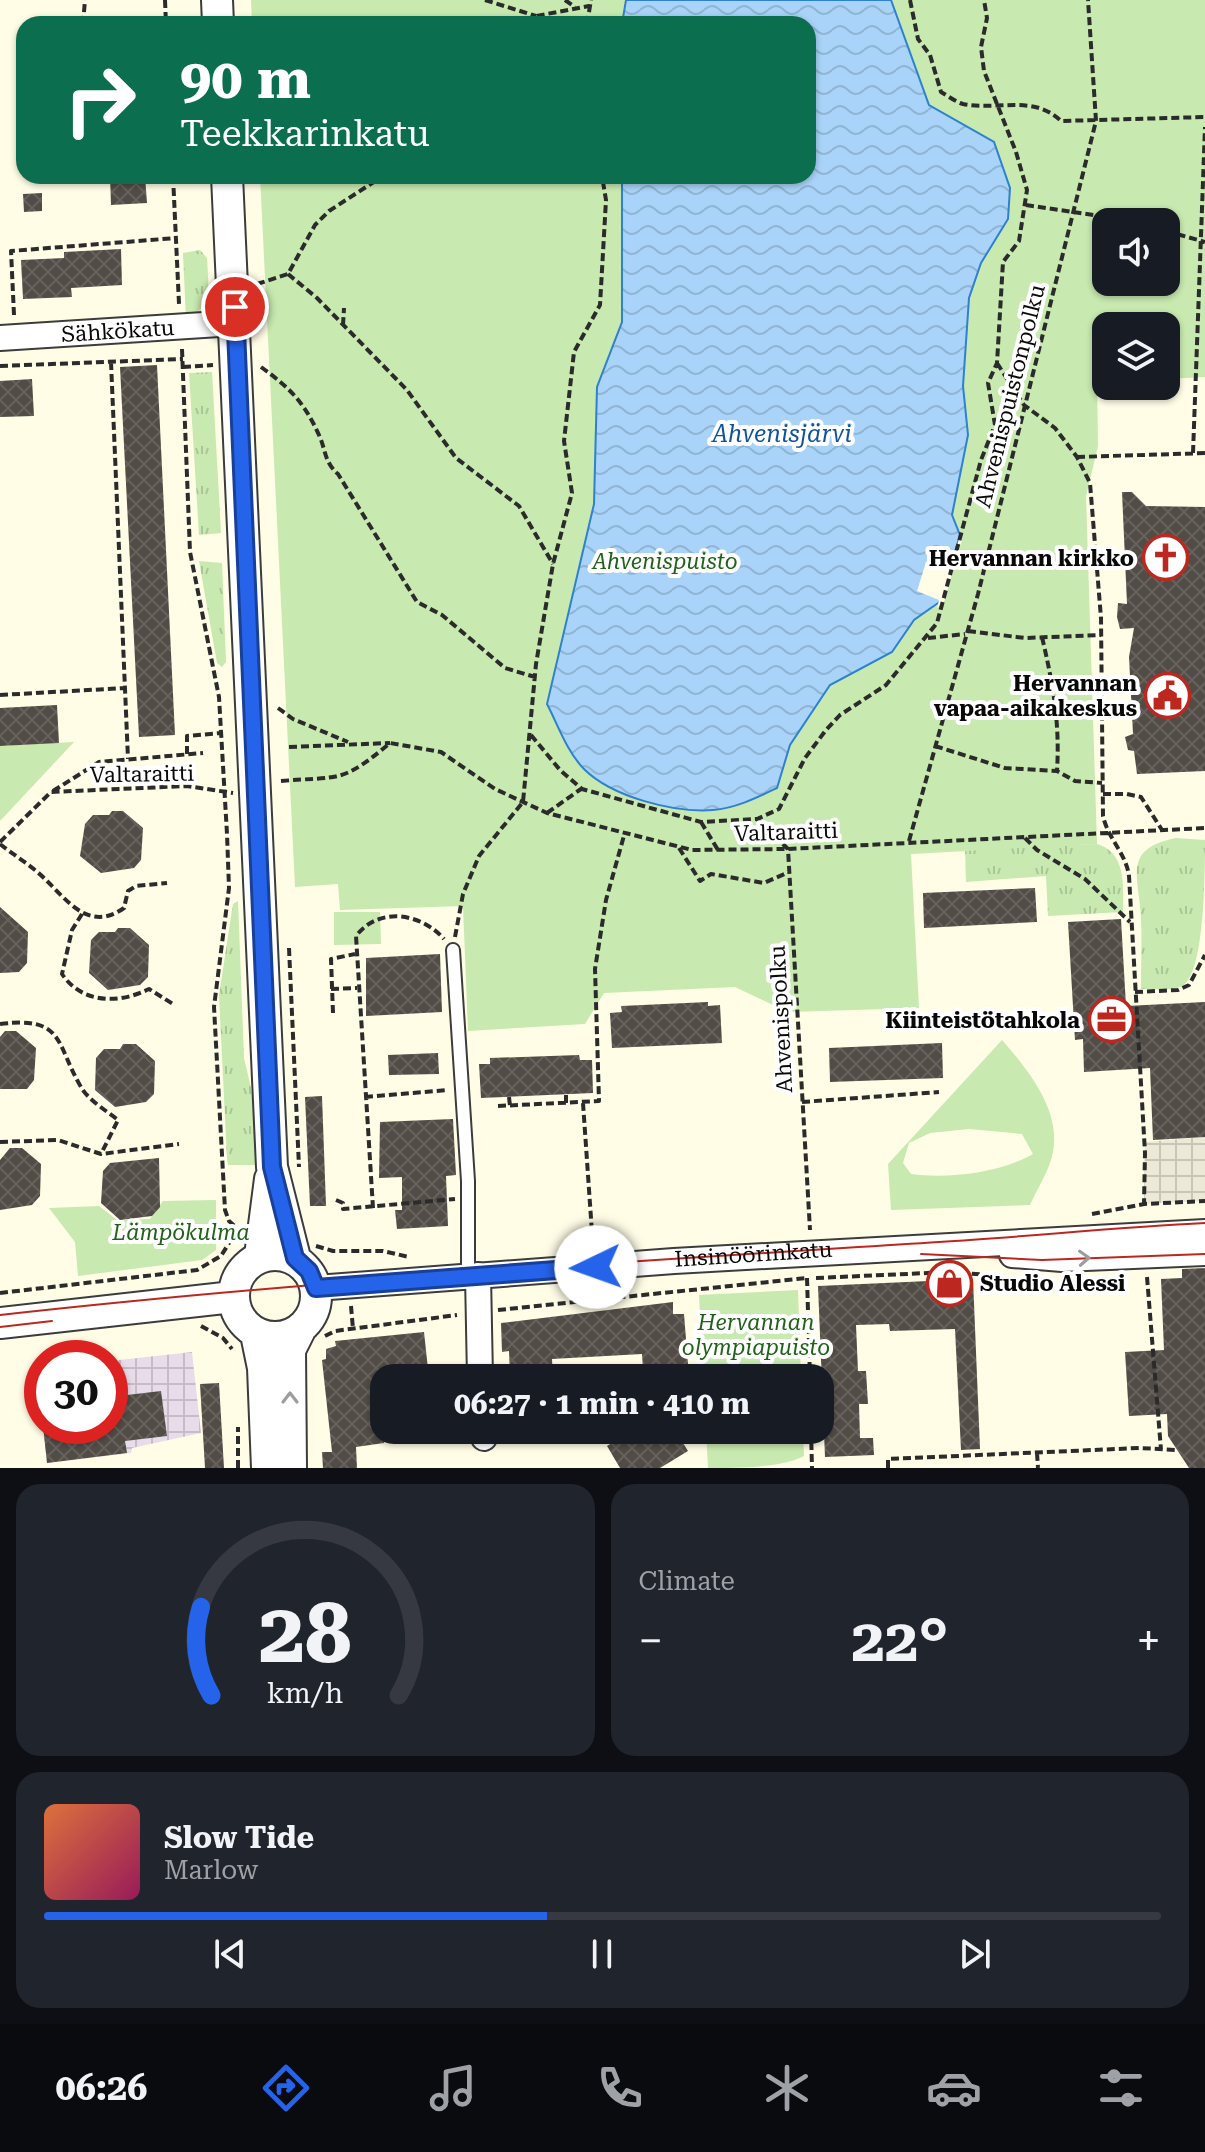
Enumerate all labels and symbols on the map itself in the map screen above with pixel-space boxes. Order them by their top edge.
pin [201,273,269,341]
street label: Ahvenispuistonpolku [970,281,1050,510]
street label: Sähkökatu [60,314,175,347]
water label: Ahvenisjärvi [710,420,852,448]
church icon: Hervannan kirkko [1141,534,1189,582]
place label: Hervannan kirkko [929,546,1134,571]
park label: Ahvenispuisto [590,549,738,574]
place label: Hervannan vapaa-aikakeskus [934,671,1137,721]
public building icon: Hervannan vapaa-aikakeskus [1144,672,1192,720]
street label: Valtaraitti [90,761,194,787]
street label: Valtaraitti [734,818,838,846]
street label: Ahvenispolku [765,944,797,1093]
office icon: Kiinteistötahkola [1087,996,1135,1044]
place label: Kiinteistötahkola [885,1008,1080,1033]
park label: Lämpökulma [111,1220,250,1245]
position arrow [554,1225,638,1309]
street label: Insinöörinkatu [674,1236,833,1271]
one-way arrow [1078,1250,1091,1267]
shop icon: Studio Alessi [925,1259,973,1307]
place label: Studio Alessi [980,1271,1125,1296]
park label: Hervannan olympiapuisto [682,1310,830,1360]
speed limit sign: 30 [24,1340,128,1444]
one-way arrow [281,1391,299,1404]

